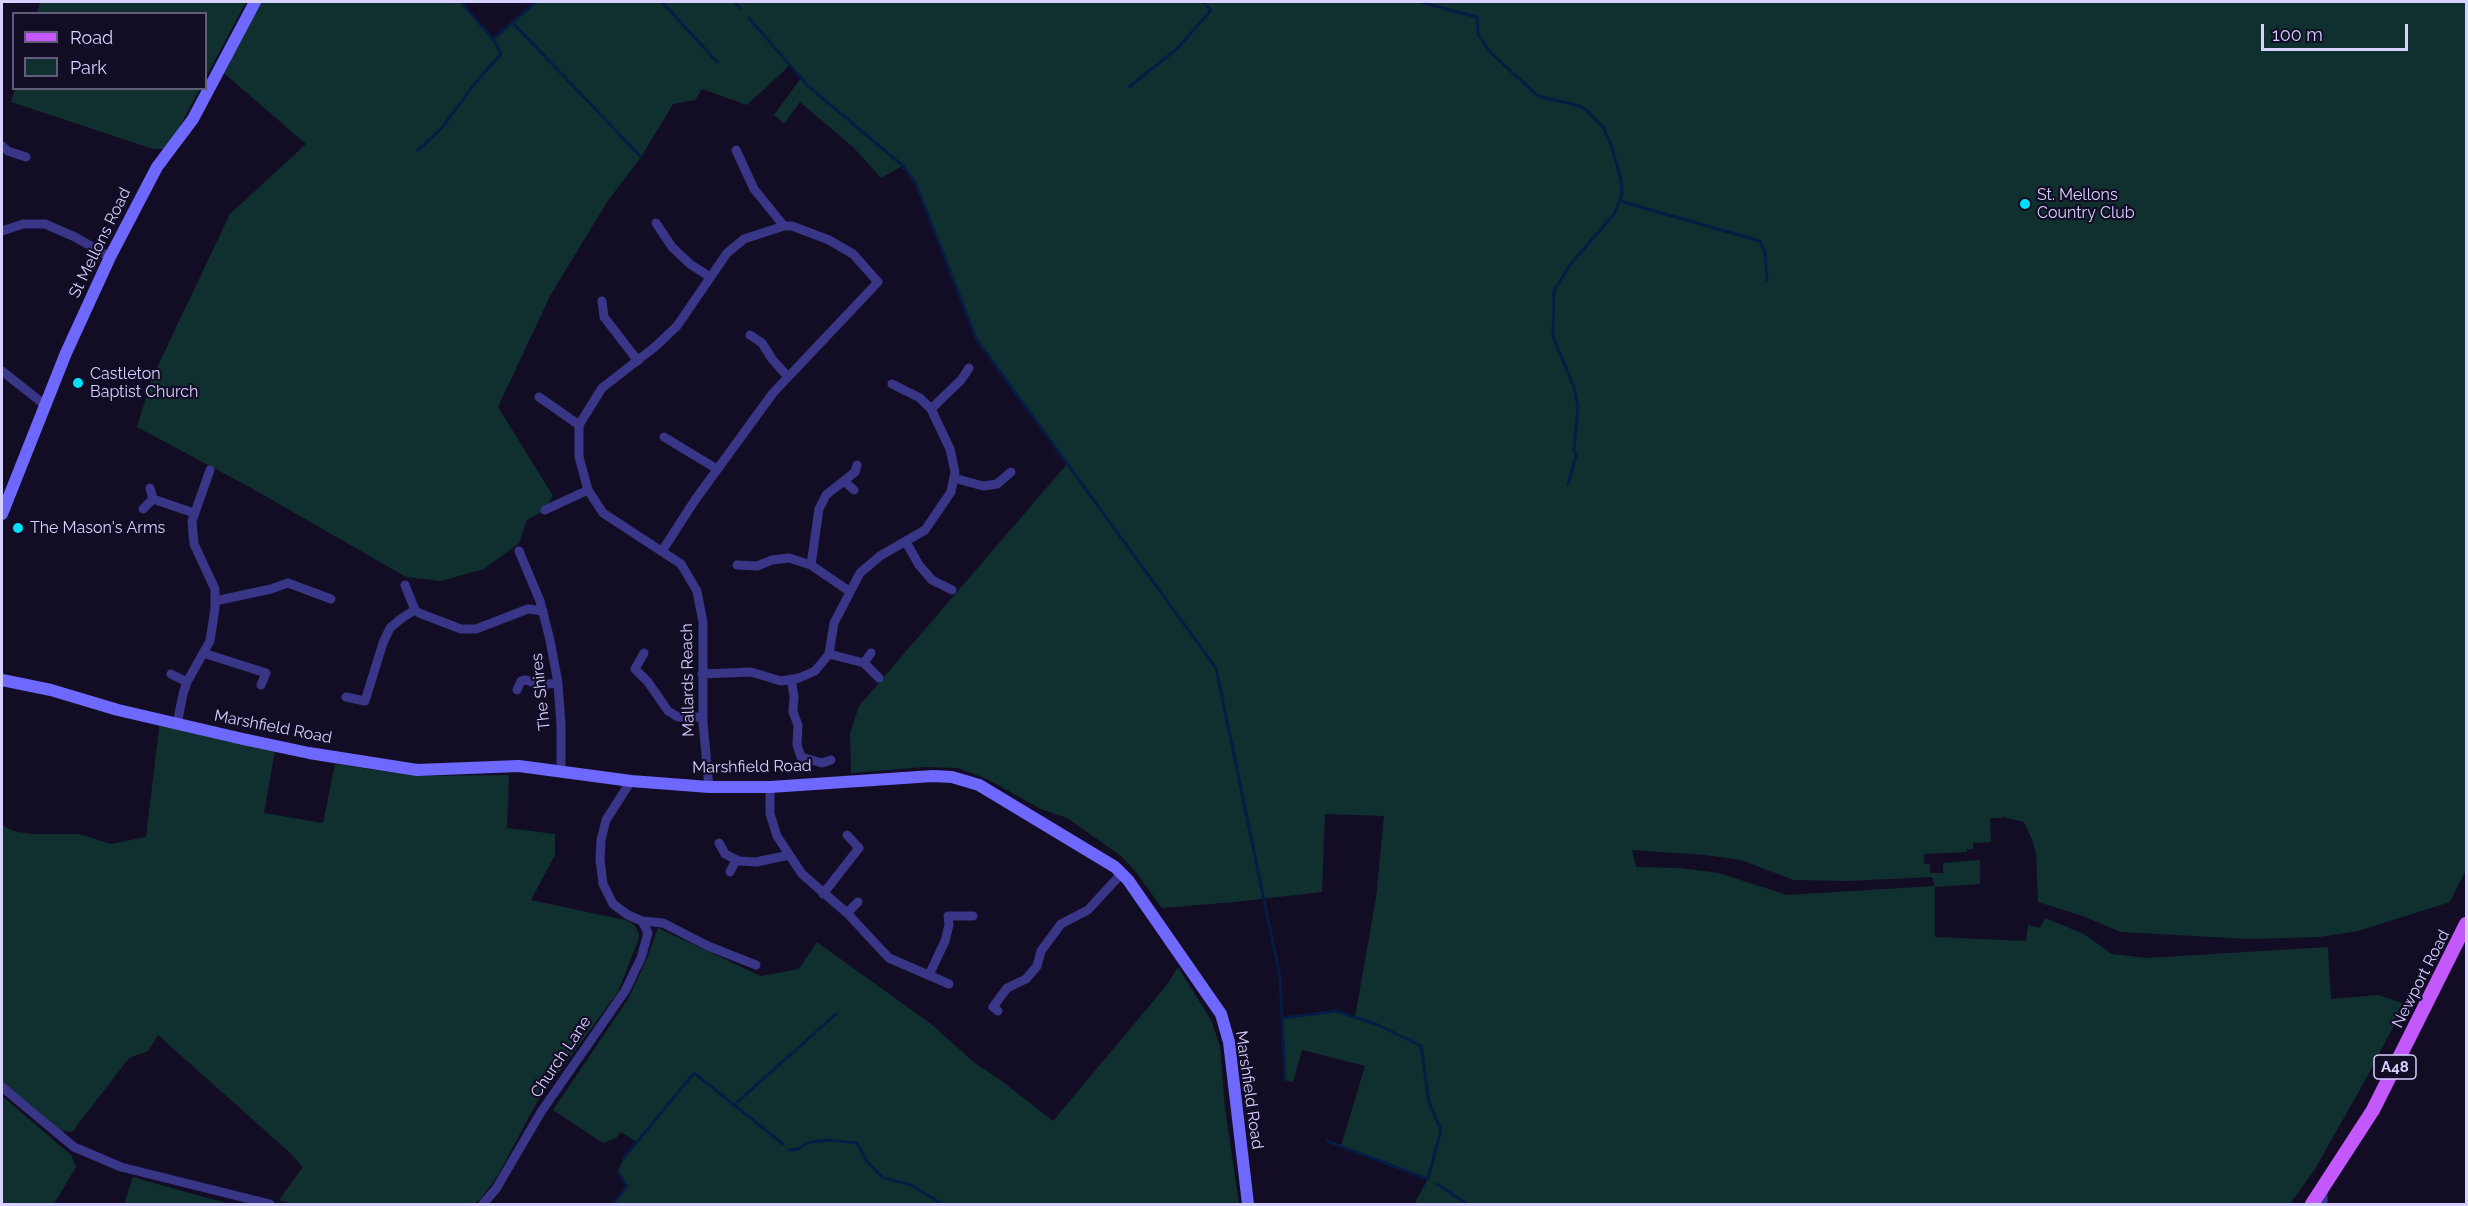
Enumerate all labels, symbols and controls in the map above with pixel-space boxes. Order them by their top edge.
legend [12,12,207,90]
scale bar [2264,12,2411,50]
text: 100 m [2272,24,2323,45]
text: Road [70,27,113,48]
text: Park [70,57,107,78]
street label: St Mellons Road [65,185,135,301]
place label: St. Mellons Country Club [2037,185,2135,223]
marker: St. Mellons Country Club [2018,197,2032,211]
place label: Castleton Baptist Church [90,364,198,402]
marker: Castleton Baptist Church [71,376,85,390]
place label: The Mason's Arms [30,518,165,538]
marker: The Mason's Arms [11,521,25,535]
street label: Mallards Reach [677,623,699,737]
street label: The Shires [527,652,555,732]
street label: Marshfield Road [213,706,333,748]
street label: Marshfield Road [692,756,812,778]
street label: Newport Road [2388,927,2454,1031]
street label: Church Lane [527,1013,595,1101]
street label: Marshfield Road [1231,1030,1267,1150]
road number: A48 [2374,1055,2416,1079]

